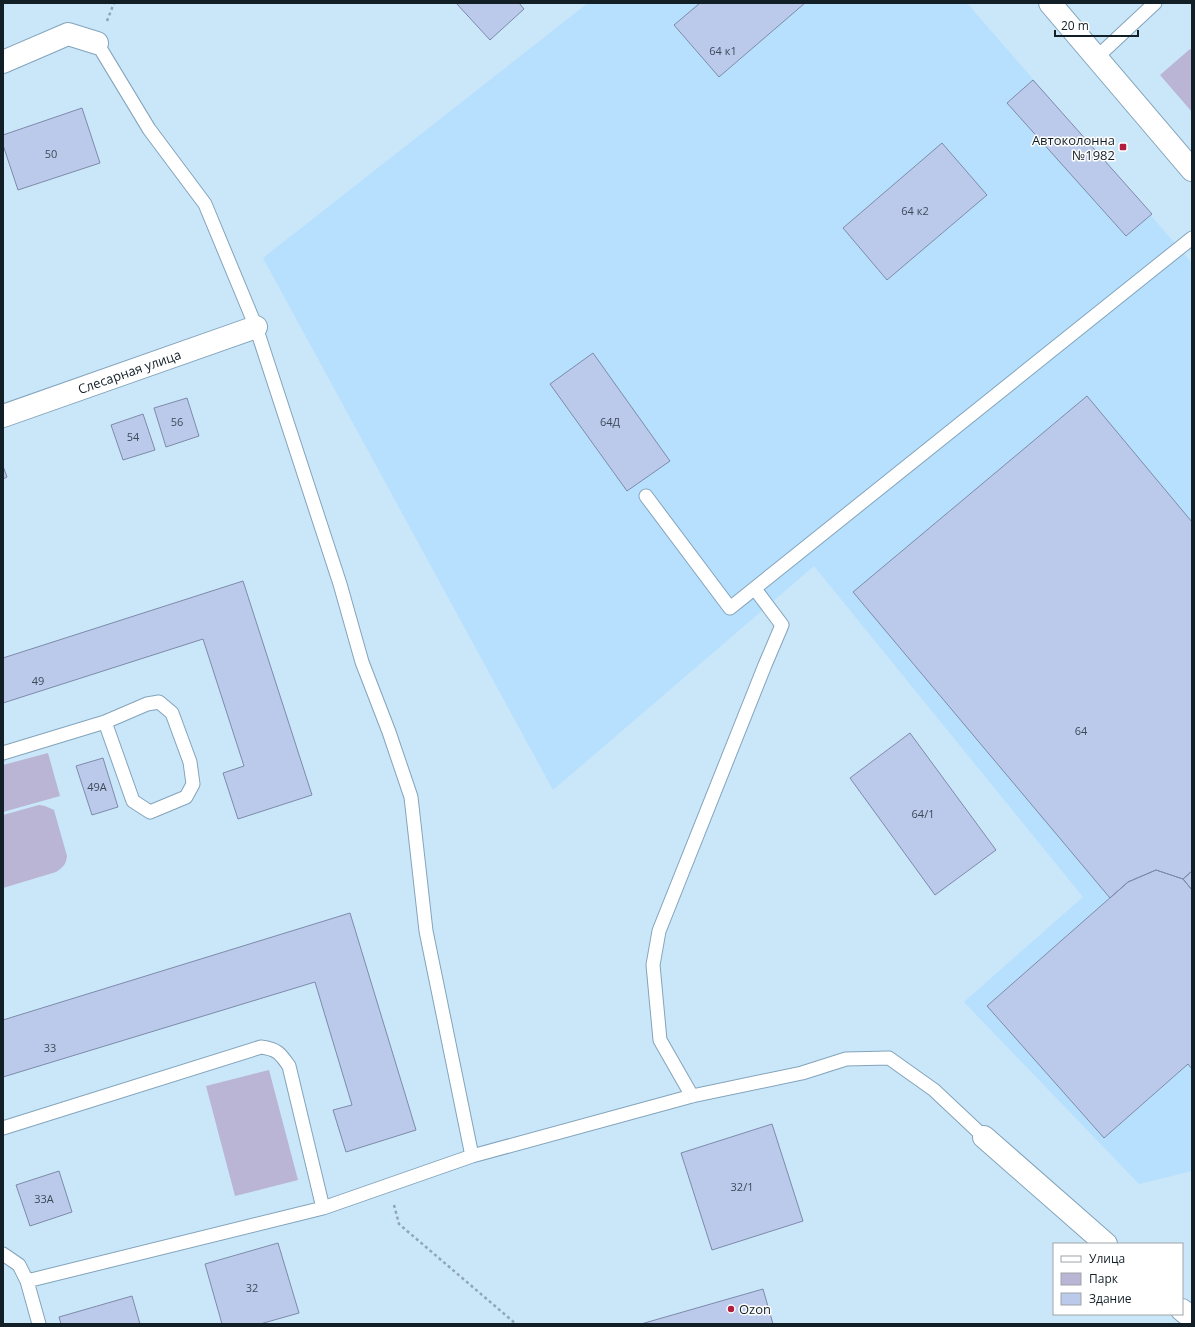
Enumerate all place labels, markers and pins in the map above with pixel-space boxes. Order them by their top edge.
place label: Автоколонна №1982 [1032,131,1115,164]
marker: Автоколонна №1982 [1118,142,1128,152]
place label: Ozon [739,1300,771,1318]
marker: Ozon [726,1304,736,1314]

